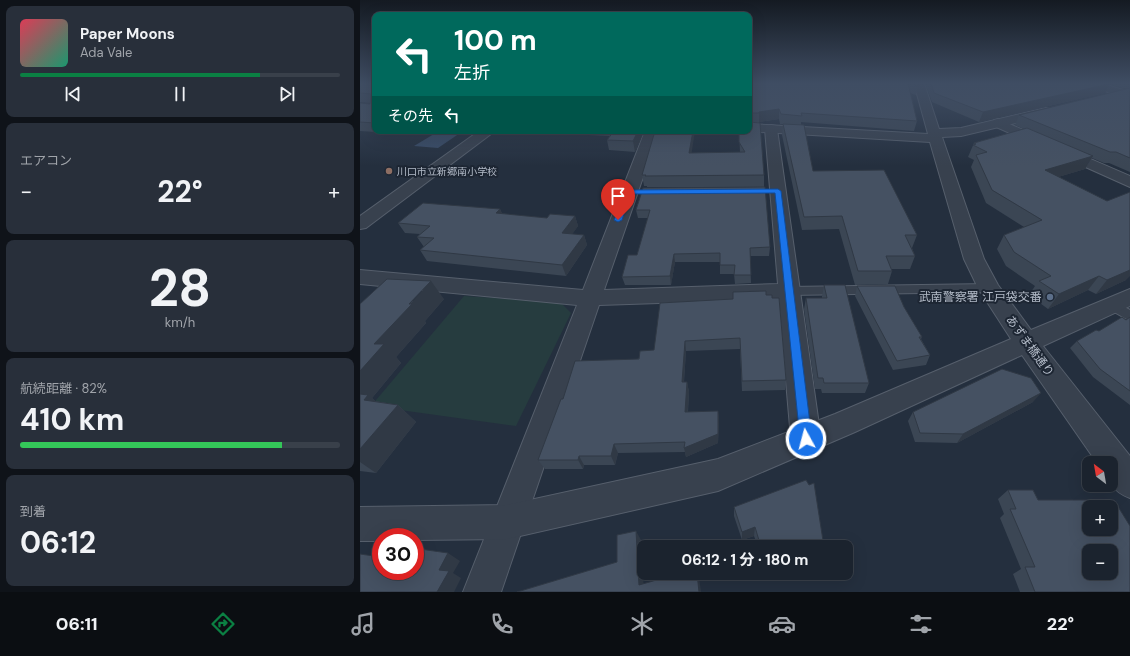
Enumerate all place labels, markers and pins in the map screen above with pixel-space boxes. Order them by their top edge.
place label: 川口市立新郷南小学校 [397,165,497,178]
marker: 川口市立新郷南小学校 [384,166,394,176]
pin [601,179,635,220]
place label: 武南警察署 江戸袋交番 [919,289,1042,305]
marker: 武南警察署 江戸袋交番 [1045,292,1055,302]

